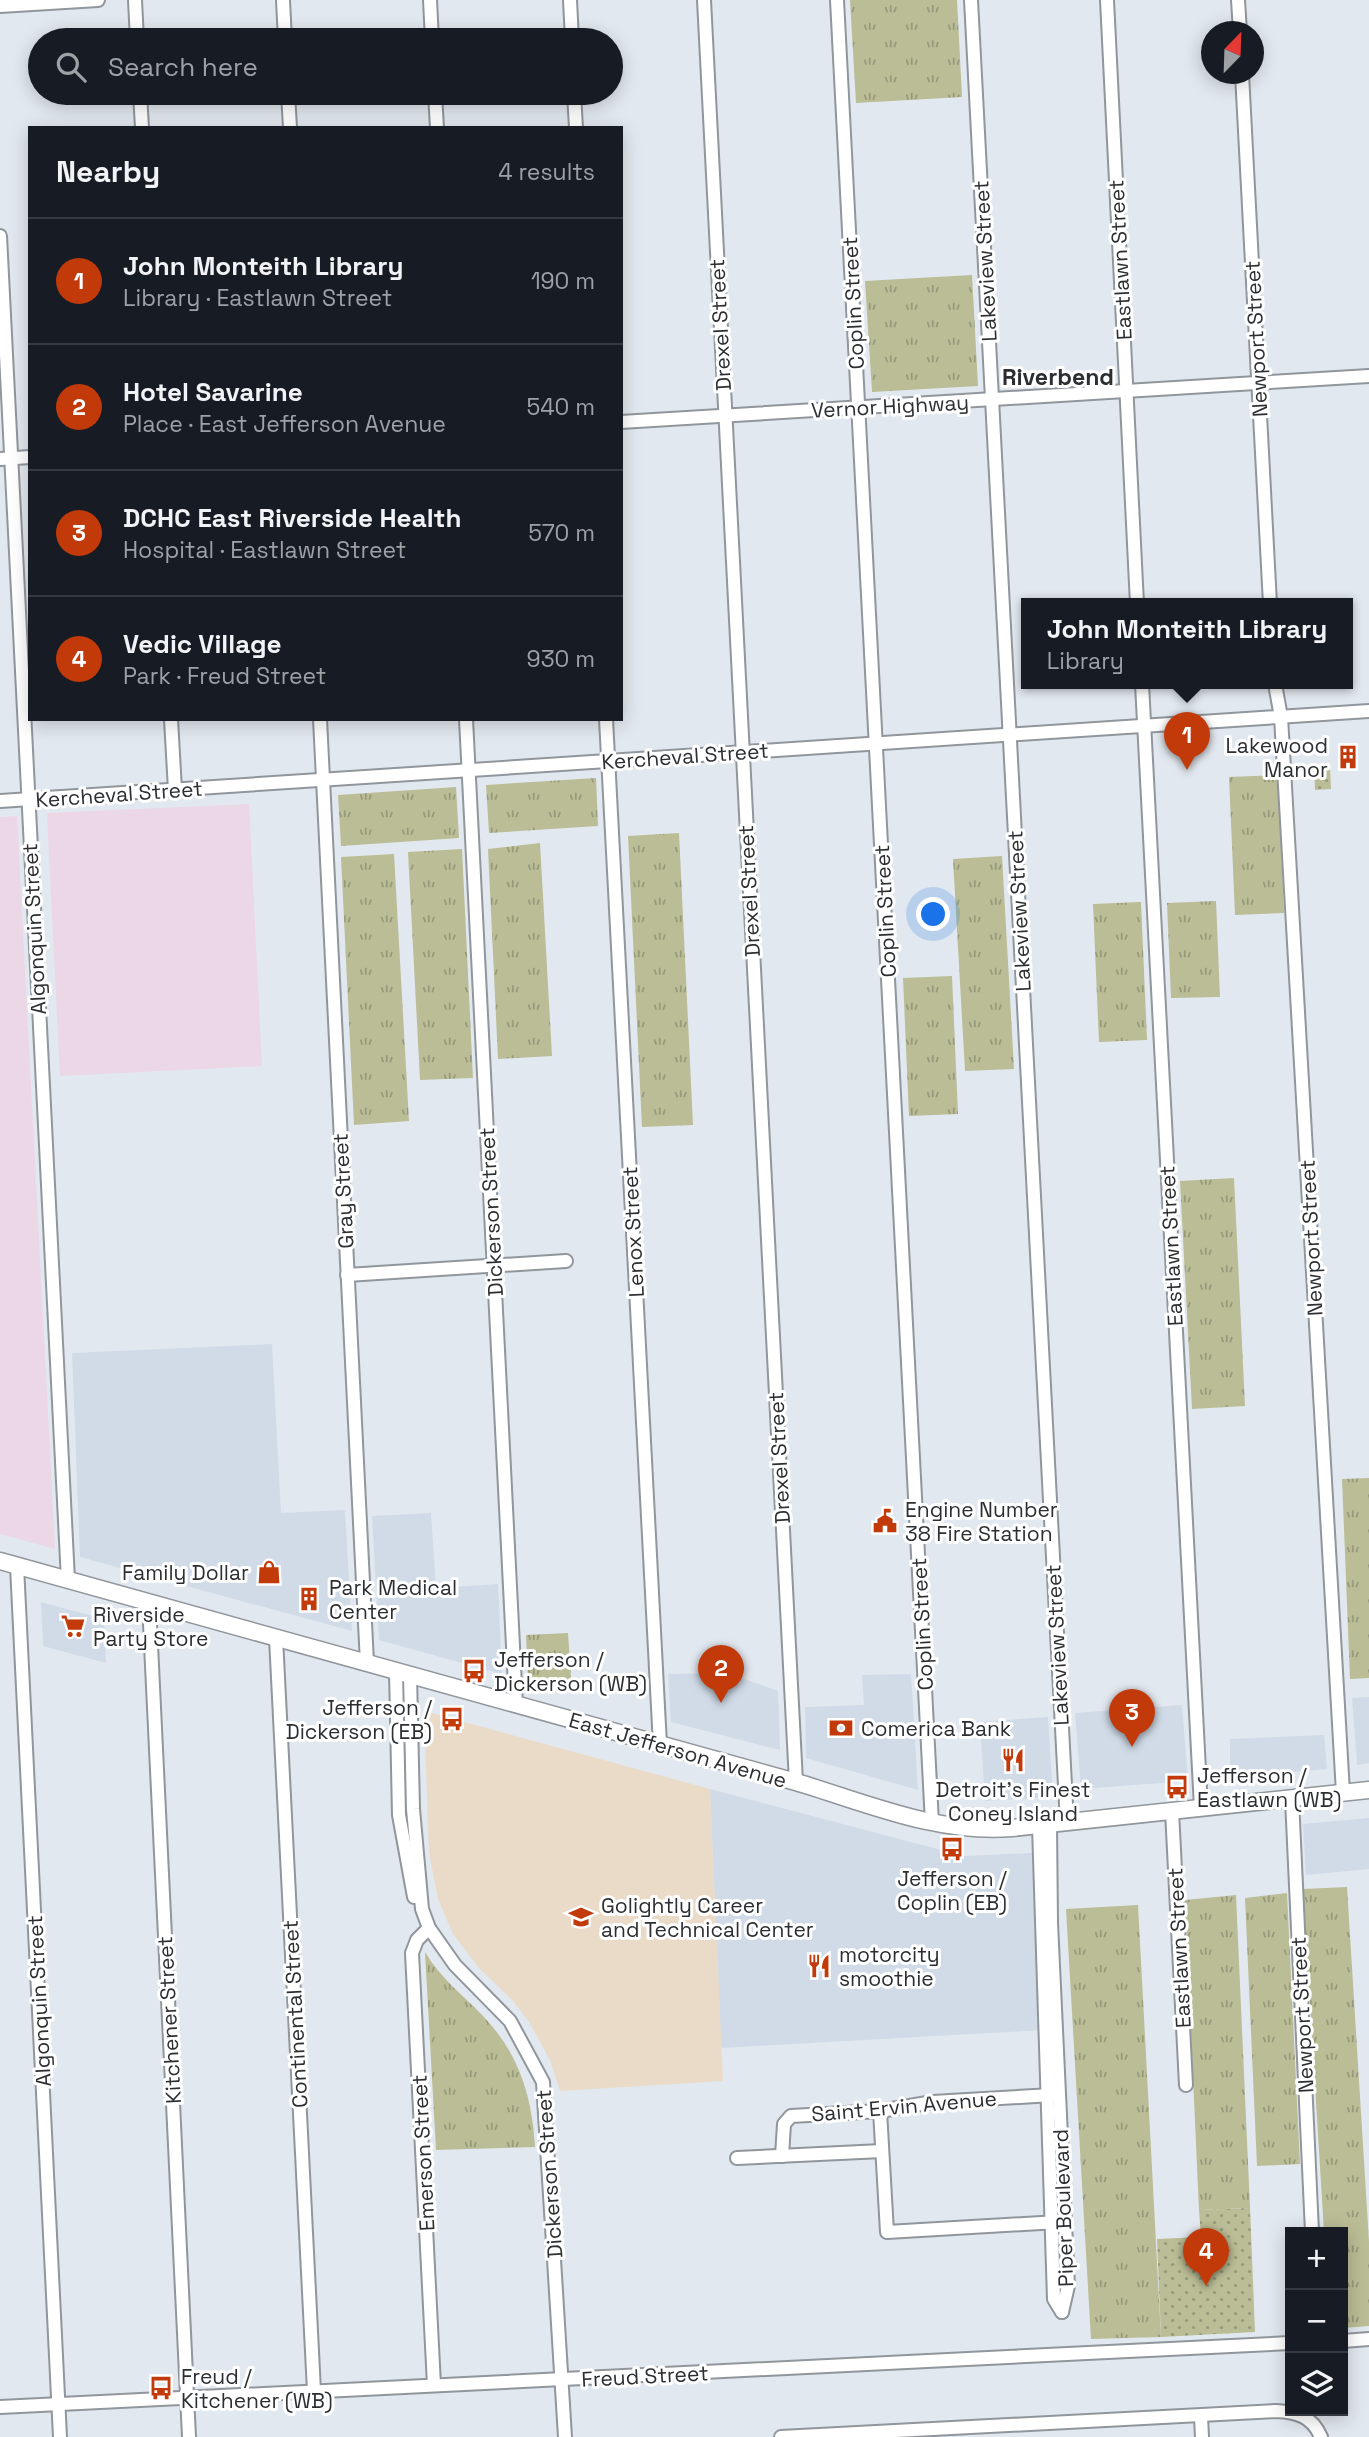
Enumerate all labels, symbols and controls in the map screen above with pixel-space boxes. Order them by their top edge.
north arrow [1201,21,1264,84]
search box [28,28,623,105]
icon: search [52,48,90,86]
text: Search here [108,50,258,84]
text: Nearby [56,152,160,191]
text: 4 results [498,157,595,187]
street label: Eastlawn Street [1102,179,1138,341]
street label: Lakeview Street [967,180,1003,342]
street label: Coplin Street [836,236,870,370]
text: John Monteith Library [123,249,404,283]
street label: Drexel Street [703,258,737,392]
street label: Newport Street [1238,260,1274,418]
text: 1 [74,266,84,296]
text: 190 m [531,266,595,296]
text: Library · Eastlawn Street [123,283,392,313]
district label: Riverbend [1002,362,1114,392]
text: Hotel Savarine [123,375,303,409]
street label: Vernor Highway [810,388,970,424]
text: 2 [72,392,86,422]
text: 540 m [526,392,595,422]
text: Place · East Jefferson Avenue [123,409,446,439]
text: DCHC East Riverside Health [123,501,461,535]
text: 3 [72,518,86,548]
text: 570 m [528,518,595,548]
text: Hospital · Eastlawn Street [123,535,406,565]
popup [1021,598,1353,689]
text: John Monteith Library [1047,612,1327,646]
text: Vedic Village [123,627,282,661]
text: 4 [72,644,86,674]
text: 930 m [527,644,595,674]
text: Library [1047,646,1124,676]
text: Park · Freud Street [123,661,326,691]
pin: 1 [1164,712,1210,770]
place label: Lakewood Manor [1225,732,1328,783]
street label: Kercheval Street [600,737,770,775]
building icon: Lakewood Manor [1334,743,1362,771]
street label: Kercheval Street [34,775,204,813]
street label: Drexel Street [732,824,766,958]
street label: Lakeview Street [1001,830,1037,992]
street label: Algonquin Street [16,843,52,1015]
street label: Coplin Street [868,844,902,978]
your location [916,897,950,931]
street label: Dickerson Street [473,1127,509,1297]
street label: Gray Street [326,1133,360,1249]
street label: Newport Street [1293,1159,1329,1317]
street label: Eastlawn Street [1153,1165,1189,1327]
street label: Lenox Street [616,1166,650,1298]
street label: Drexel Street [762,1391,796,1525]
place label: Engine Number 38 Fire Station [905,1496,1058,1547]
public building icon: Engine Number 38 Fire Station [871,1507,899,1535]
street label: Coplin Street [905,1557,939,1691]
shop icon: Family Dollar [255,1558,283,1586]
place label: Family Dollar [122,1559,249,1586]
street label: Lakeview Street [1039,1564,1075,1726]
place label: Park Medical Center [329,1574,457,1625]
building icon: Park Medical Center [295,1585,323,1613]
place label: Riverside Party Store [93,1601,208,1652]
supermarket icon: Riverside Party Store [59,1612,87,1640]
pin: 2 [698,1645,744,1703]
place label: Jefferson / Dickerson (WB) [494,1646,647,1697]
bus stop icon: Jefferson / Dickerson (WB) [460,1657,488,1685]
pin: 3 [1109,1689,1155,1747]
place label: Jefferson / Dickerson (EB) [286,1694,432,1745]
bus stop icon: Jefferson / Dickerson (EB) [438,1705,466,1733]
street label: East Jefferson Avenue [566,1706,790,1794]
bank icon: Comerica Bank [827,1714,855,1742]
place label: Comerica Bank [861,1715,1011,1742]
restaurant icon: Detroit's Finest Coney Island [999,1746,1027,1774]
place label: Jefferson / Eastlawn (WB) [1197,1762,1341,1813]
bus stop icon: Jefferson / Eastlawn (WB) [1163,1773,1191,1801]
place label: Detroit's Finest Coney Island [936,1776,1090,1827]
bus stop icon: Jefferson / Coplin (EB) [938,1835,966,1863]
place label: Jefferson / Coplin (EB) [897,1865,1007,1916]
street label: Eastlawn Street [1161,1867,1197,2029]
place label: Golightly Career and Technical Center [601,1892,814,1943]
school or university icon: Golightly Career and Technical Center [567,1903,595,1931]
street label: Algonquin Street [21,1915,57,2087]
street label: Continental Street [277,1919,313,2109]
street label: Kitchener Street [151,1935,187,2105]
street label: Newport Street [1284,1936,1320,2094]
place label: motorcity smoothie [839,1941,940,1992]
restaurant icon: motorcity smoothie [805,1952,833,1980]
street label: Emerson Street [405,2074,441,2232]
street label: Saint Ervin Avenue [810,2084,998,2128]
street label: Dickerson Street [530,2089,568,2259]
street label: Piper Boulevard [1047,2129,1079,2287]
map controls [1285,2227,1348,2416]
button: + [1285,2227,1348,2290]
pin: 4 [1183,2228,1229,2286]
button: − [1285,2290,1348,2353]
button: layers [1285,2353,1348,2416]
street label: Freud Street [581,2359,709,2393]
place label: Freud / Kitchener (WB) [181,2363,333,2414]
bus stop icon: Freud / Kitchener (WB) [147,2374,175,2402]

